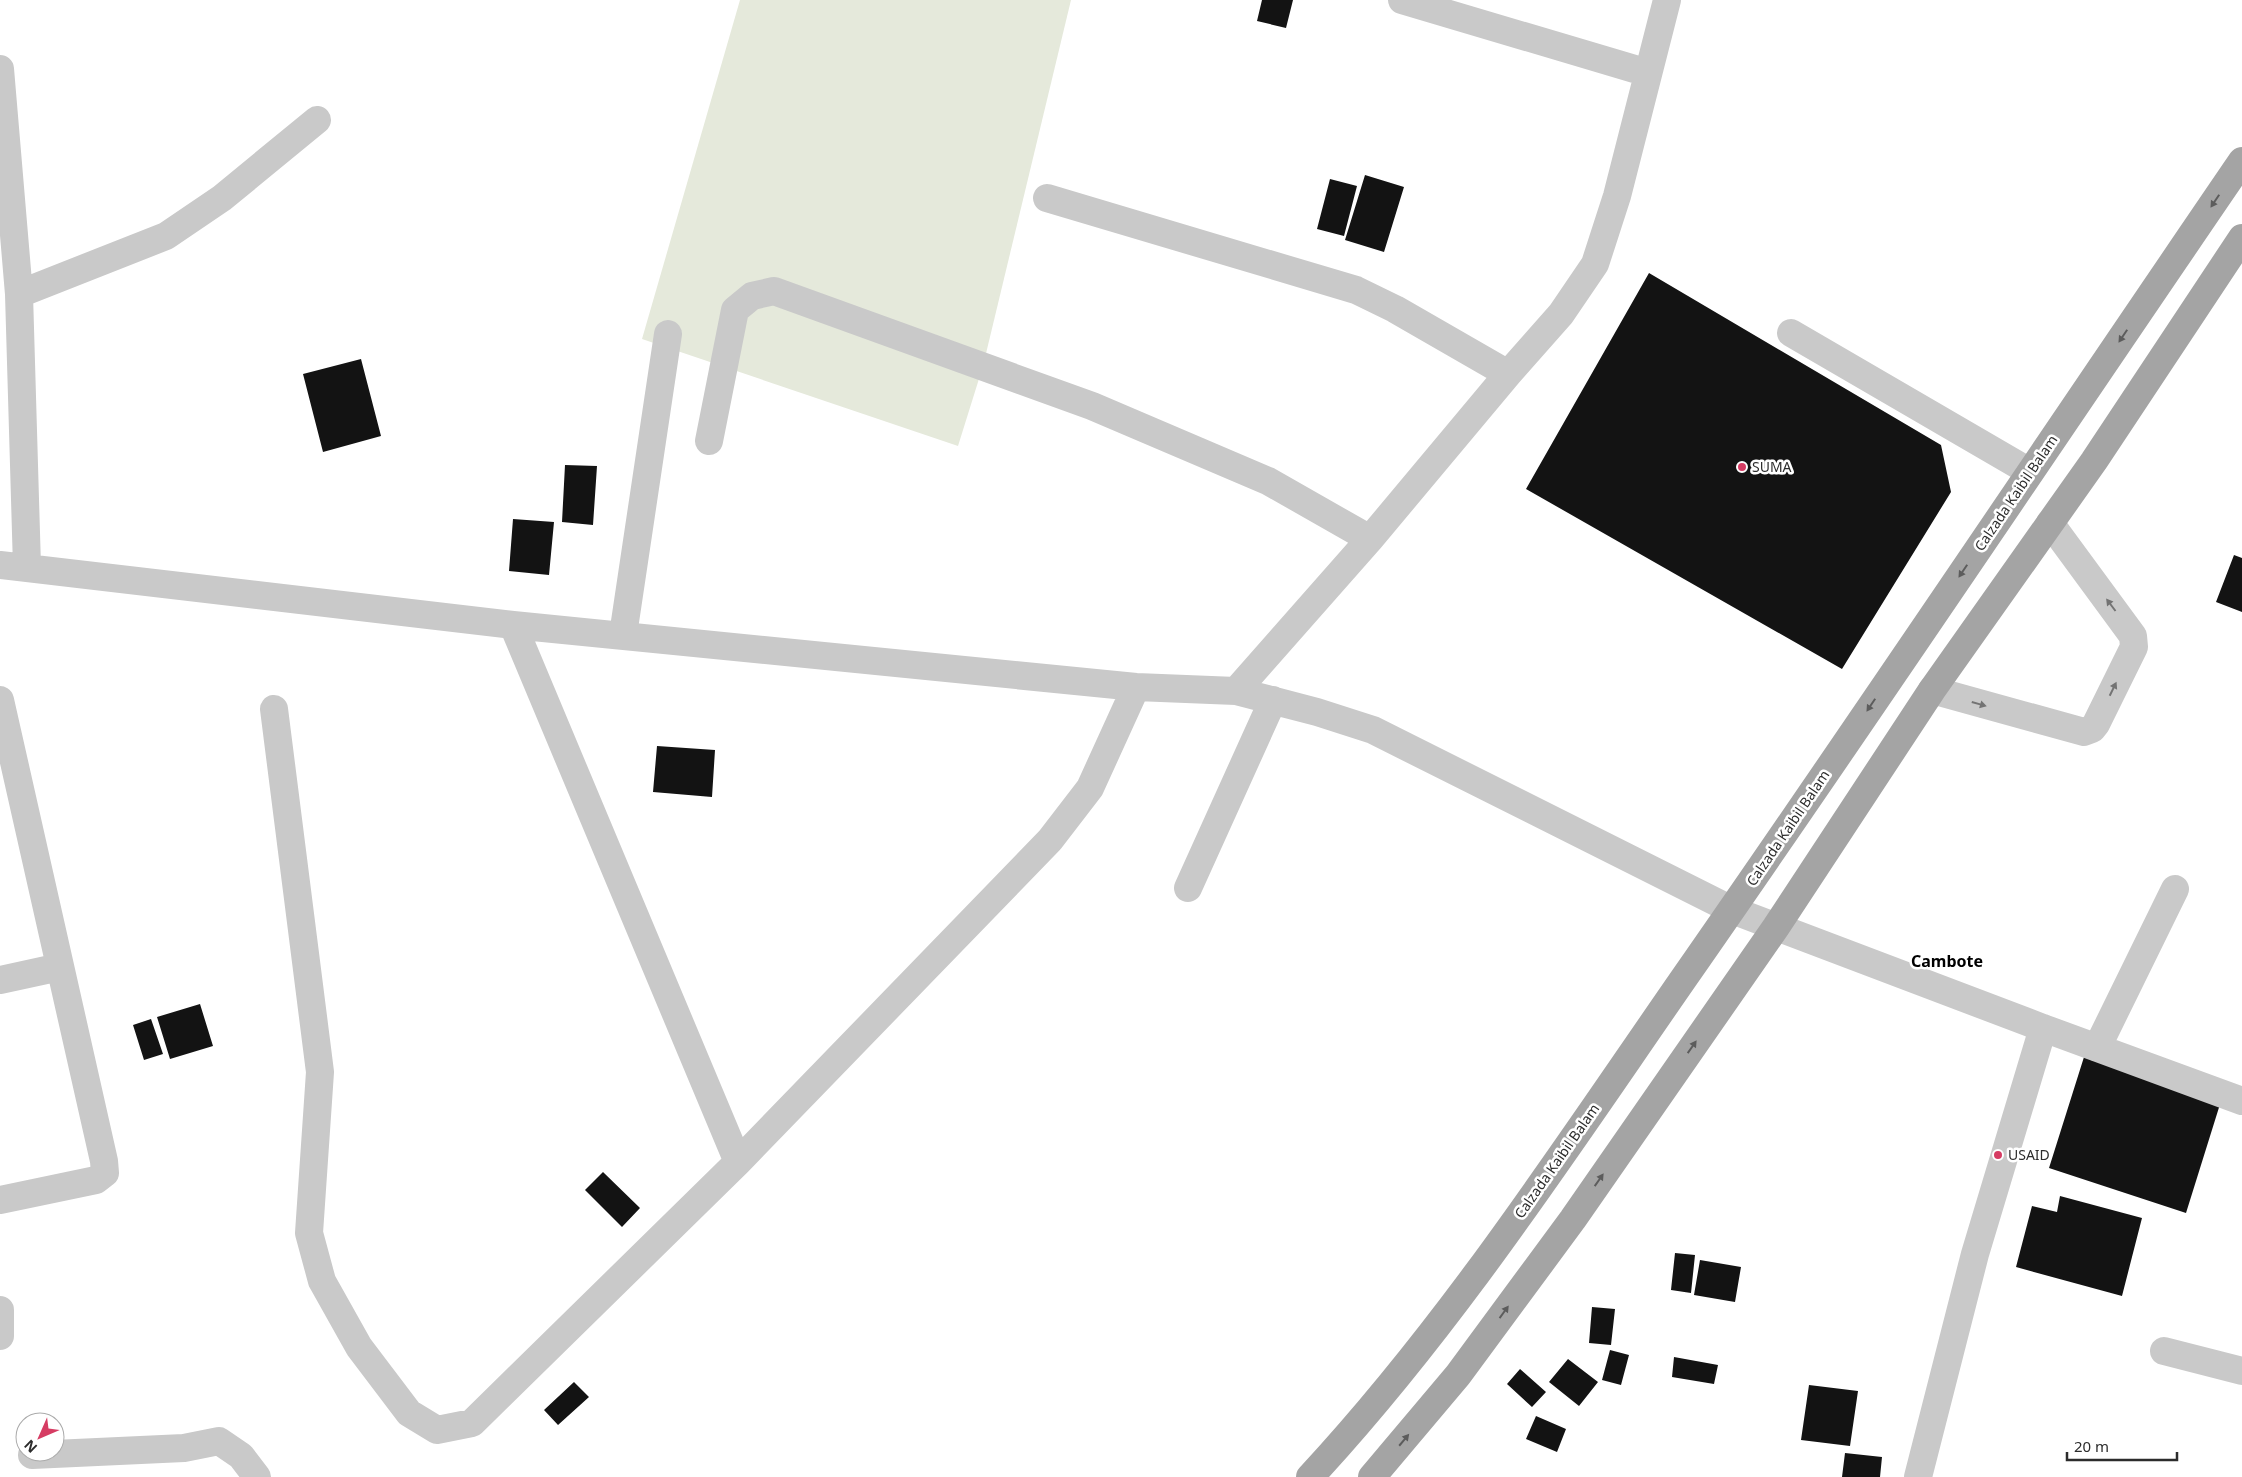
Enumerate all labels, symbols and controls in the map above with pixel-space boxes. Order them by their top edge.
one-way arrow [2210,194,2219,208]
one-way arrow [2118,329,2128,342]
street label: Calzada Kaibil Balam [1970,431,2061,554]
place label: SUMA [1752,457,1792,476]
marker: SUMA [1736,461,1748,473]
one-way arrow [1958,564,1967,578]
one-way arrow [2106,599,2117,612]
one-way arrow [2109,682,2118,697]
one-way arrow [1866,699,1876,712]
one-way arrow [1972,700,1987,708]
street label: Calzada Kaibil Balam [1742,766,1833,889]
district label: Cambote [1911,950,1983,972]
one-way arrow [1687,1040,1697,1054]
street label: Calzada Kaibil Balam [1510,1100,1603,1222]
place label: USAID [2008,1145,2050,1164]
marker: USAID [1992,1149,2004,1161]
one-way arrow [1594,1174,1604,1187]
one-way arrow [1499,1305,1509,1319]
north arrow [15,1412,65,1462]
scale bar [2067,1430,2177,1462]
one-way arrow [1398,1434,1409,1446]
text: N [20,1436,41,1457]
text: 20 m [2074,1436,2109,1456]

